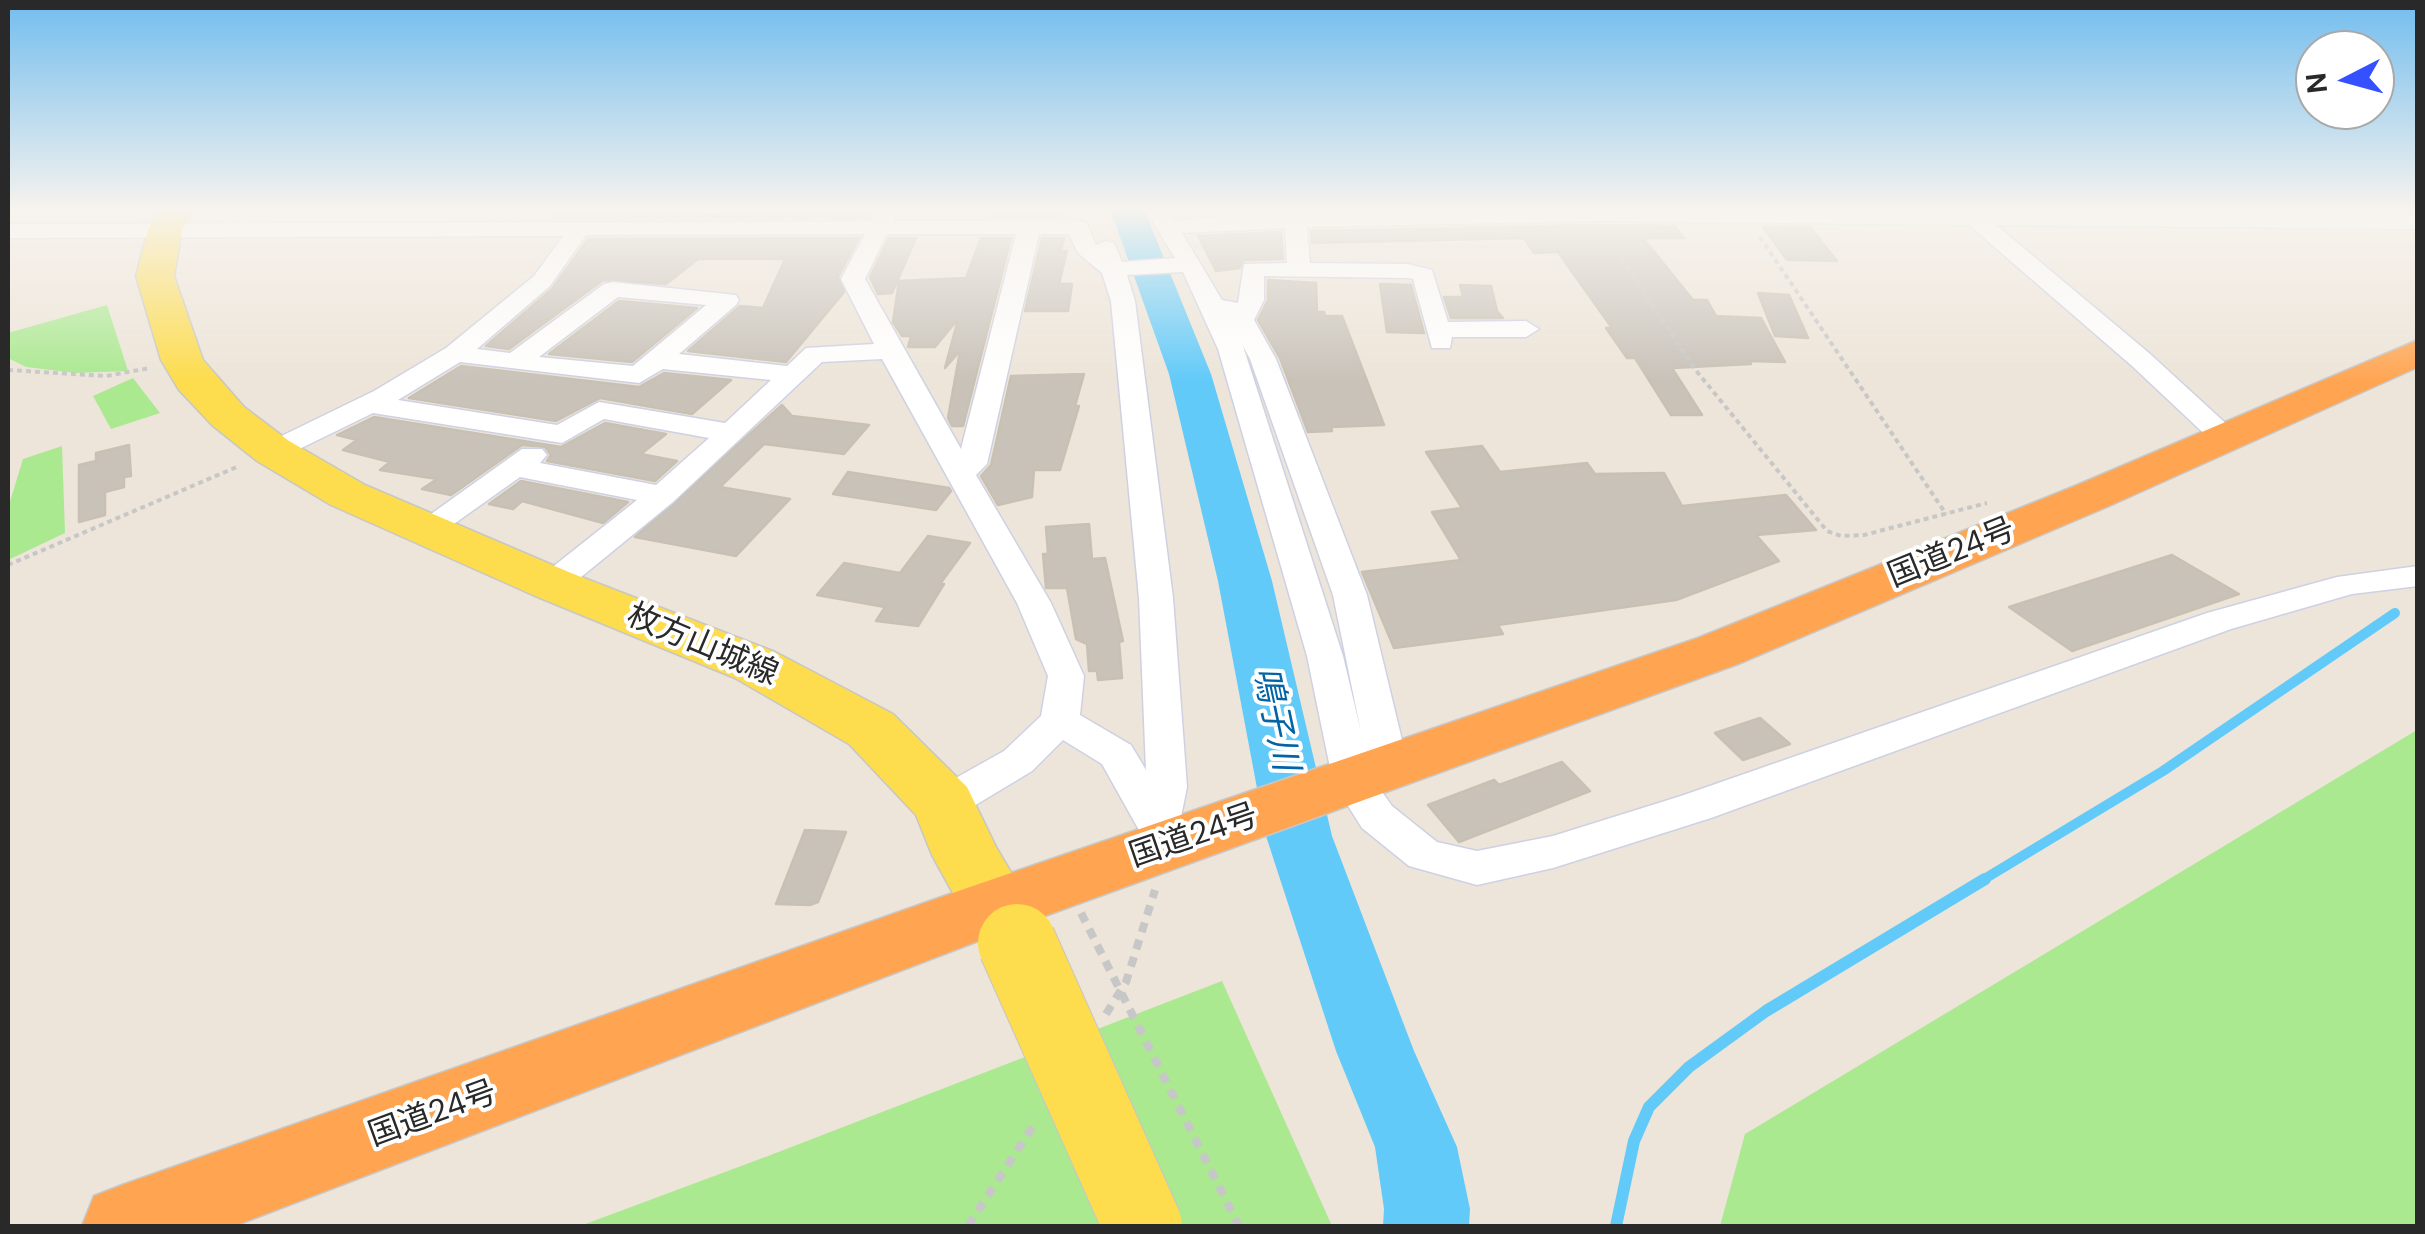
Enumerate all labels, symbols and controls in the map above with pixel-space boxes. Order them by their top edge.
north arrow [2295,30,2395,130]
text: N [2297,71,2336,95]
street label: 国道24号 [1883,511,2021,597]
street label: 枚方山城線 [621,597,783,695]
water label: 鳴子川 [1243,663,1305,775]
street label: 国道24号 [1125,797,1263,877]
street label: 国道24号 [364,1074,502,1156]

